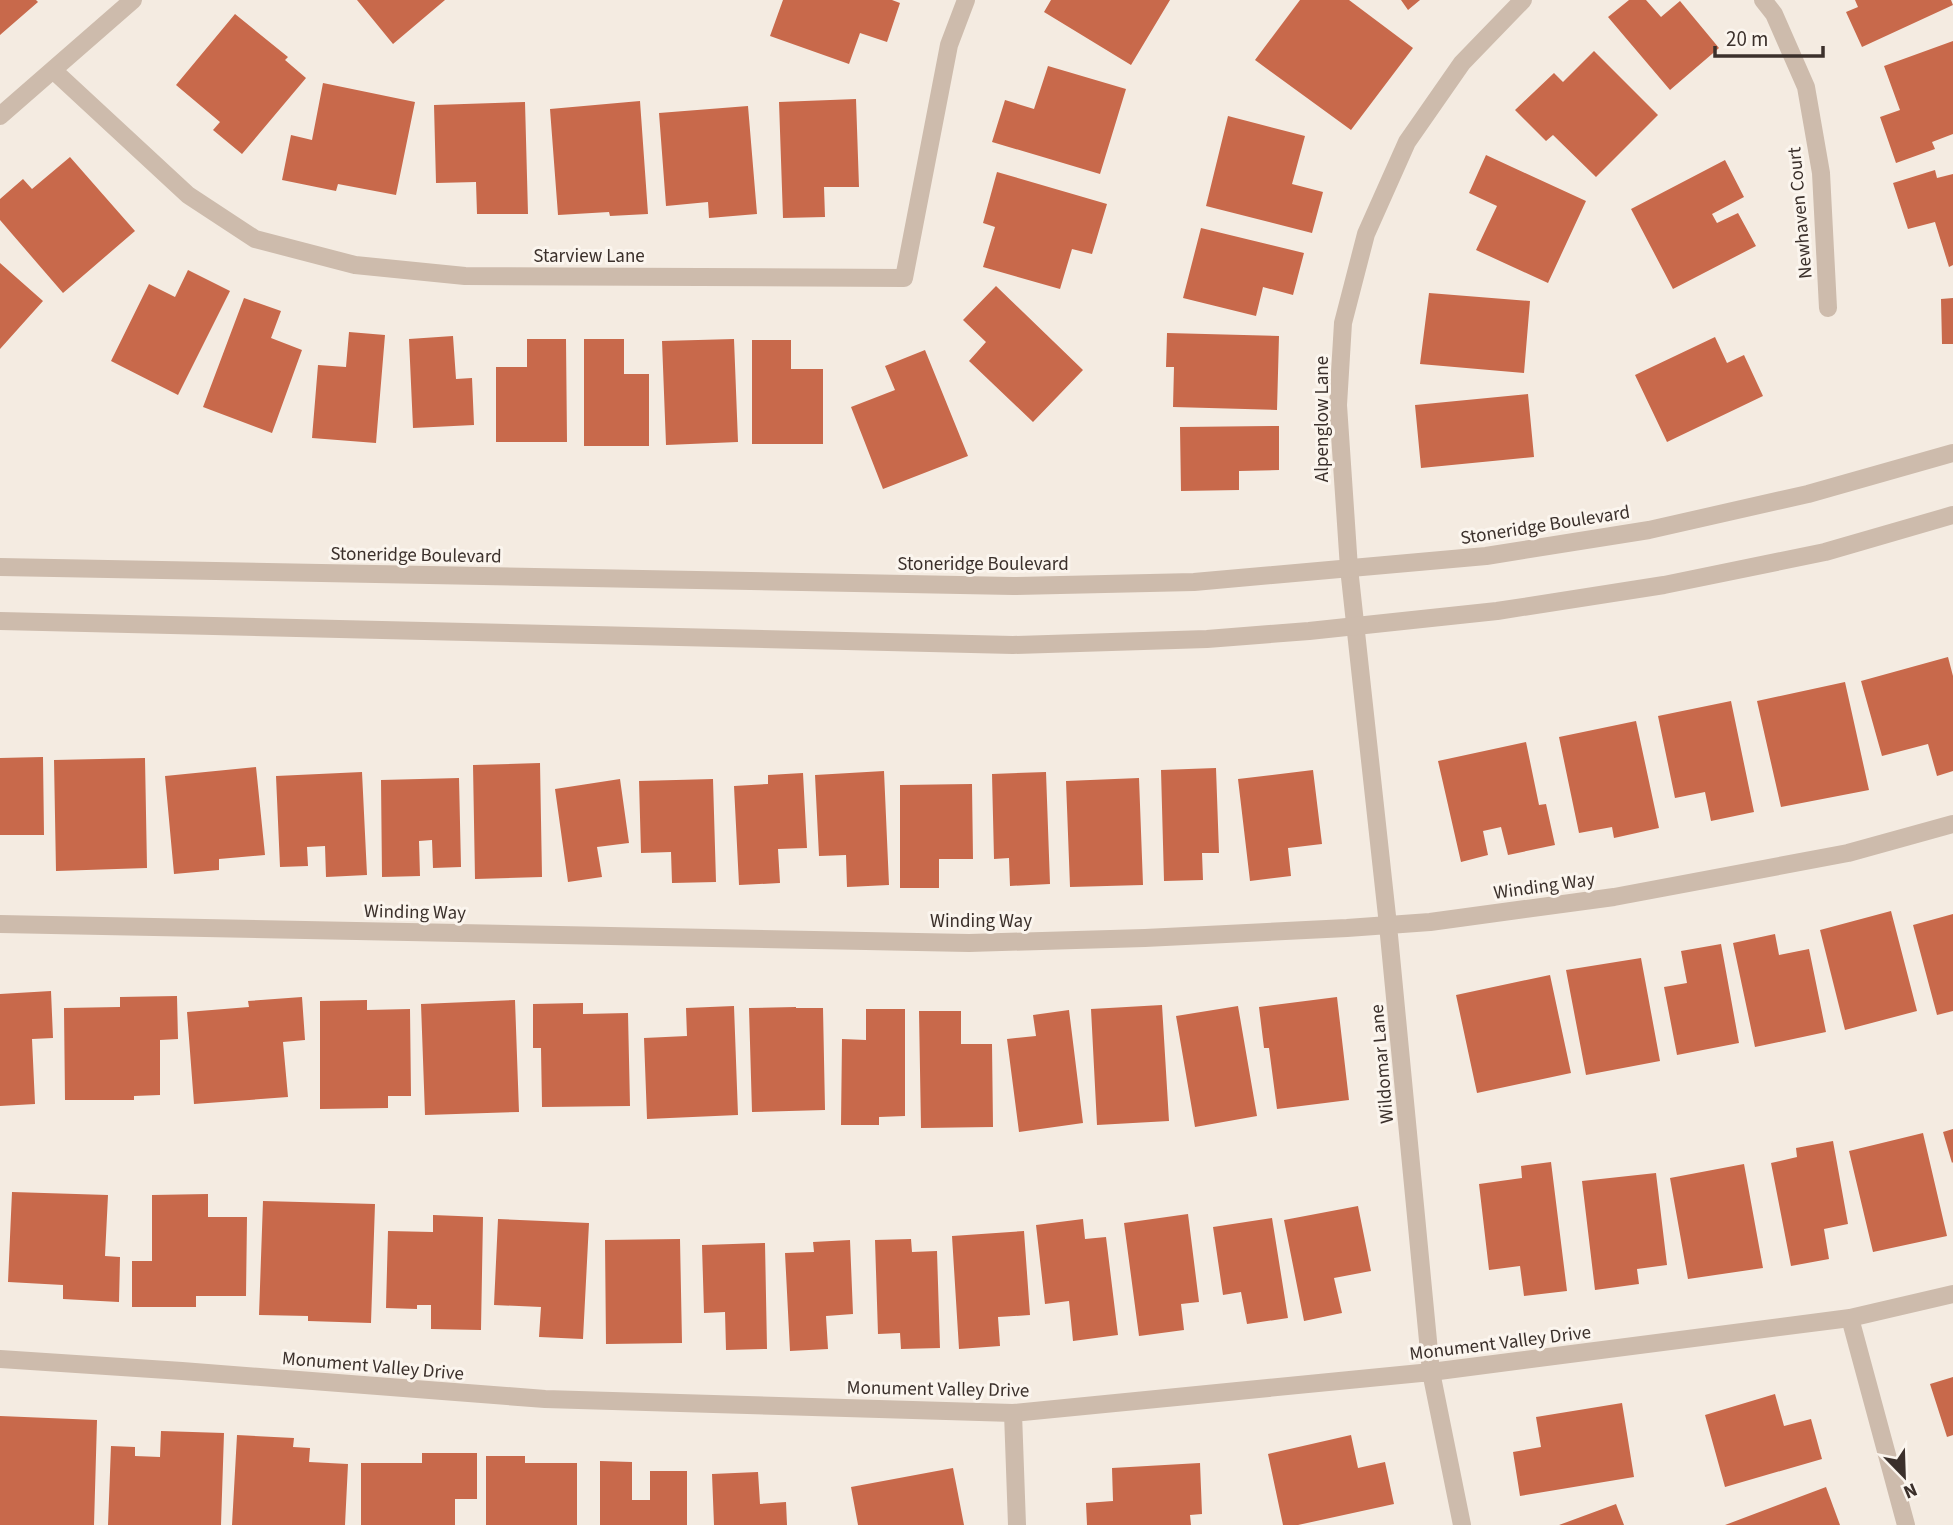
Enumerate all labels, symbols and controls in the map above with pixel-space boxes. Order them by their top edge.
scale bar [1715,14,1824,58]
text: 20 m [1726,24,1768,54]
street label: Newhaven Court [1781,145,1820,280]
street label: Starview Lane [533,243,645,270]
street label: Alpenglow Lane [1309,356,1336,482]
street label: Stoneridge Boulevard [1458,499,1632,552]
street label: Stoneridge Boulevard [330,541,502,570]
street label: Stoneridge Boulevard [897,551,1069,578]
street label: Winding Way [1492,866,1597,907]
street label: Winding Way [364,898,466,927]
street label: Winding Way [930,908,1032,935]
street label: Wildomar Lane [1364,1003,1401,1125]
street label: Monument Valley Drive [1408,1319,1592,1368]
street label: Monument Valley Drive [281,1345,465,1388]
street label: Monument Valley Drive [846,1374,1030,1405]
north arrow [1869,1441,1939,1511]
text: N [1899,1475,1921,1505]

